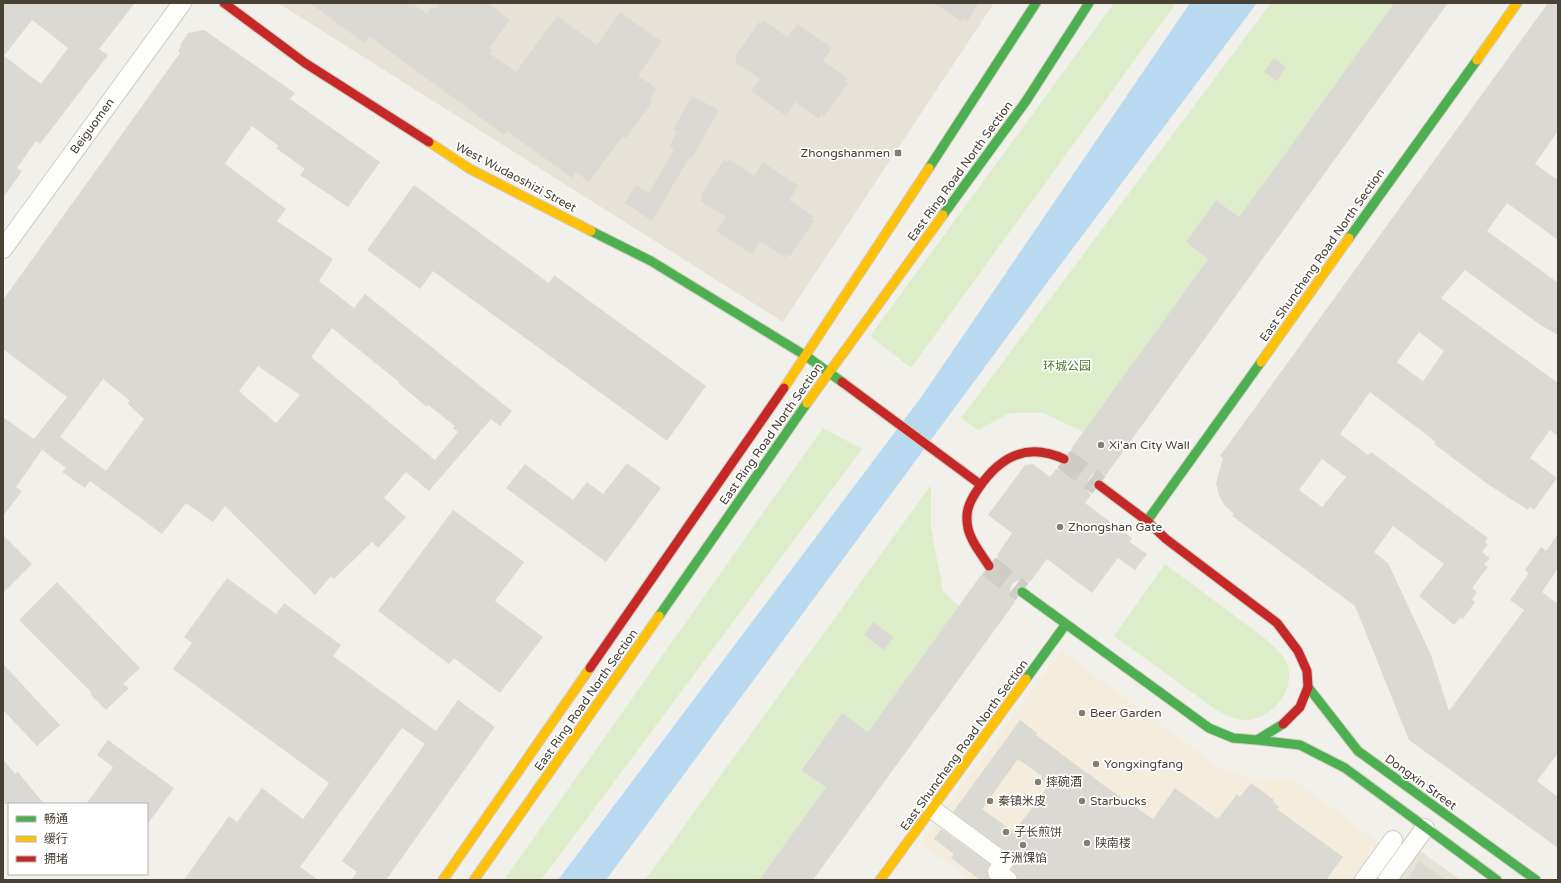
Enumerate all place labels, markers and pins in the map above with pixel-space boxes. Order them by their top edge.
place label: Zhongshanmen [801,146,890,160]
marker: Zhongshanmen [893,148,903,158]
place label: Xi'an City Wall [1109,438,1190,452]
marker: Xi'an City Wall [1096,440,1106,450]
place label: Zhongshan Gate [1068,520,1163,534]
marker: Zhongshan Gate [1055,522,1065,532]
place label: Beer Garden [1090,706,1161,720]
marker: Beer Garden [1077,708,1087,718]
place label: Yongxingfang [1104,757,1183,771]
marker: Yongxingfang [1091,759,1101,769]
place label: 摔碗酒 [1046,775,1082,789]
marker: 摔碗酒 [1033,777,1043,787]
place label: 秦镇米皮 [998,794,1046,808]
place label: Starbucks [1090,794,1147,808]
marker: 秦镇米皮 [985,796,995,806]
marker: Starbucks [1077,796,1087,806]
place label: 子长煎饼 [1014,825,1062,839]
marker: 子长煎饼 [1001,827,1011,837]
place label: 陕南楼 [1095,836,1131,850]
marker: 陕南楼 [1082,838,1092,848]
marker: 子洲馃馅 [1018,840,1028,850]
place label: 子洲馃馅 [999,851,1047,865]

